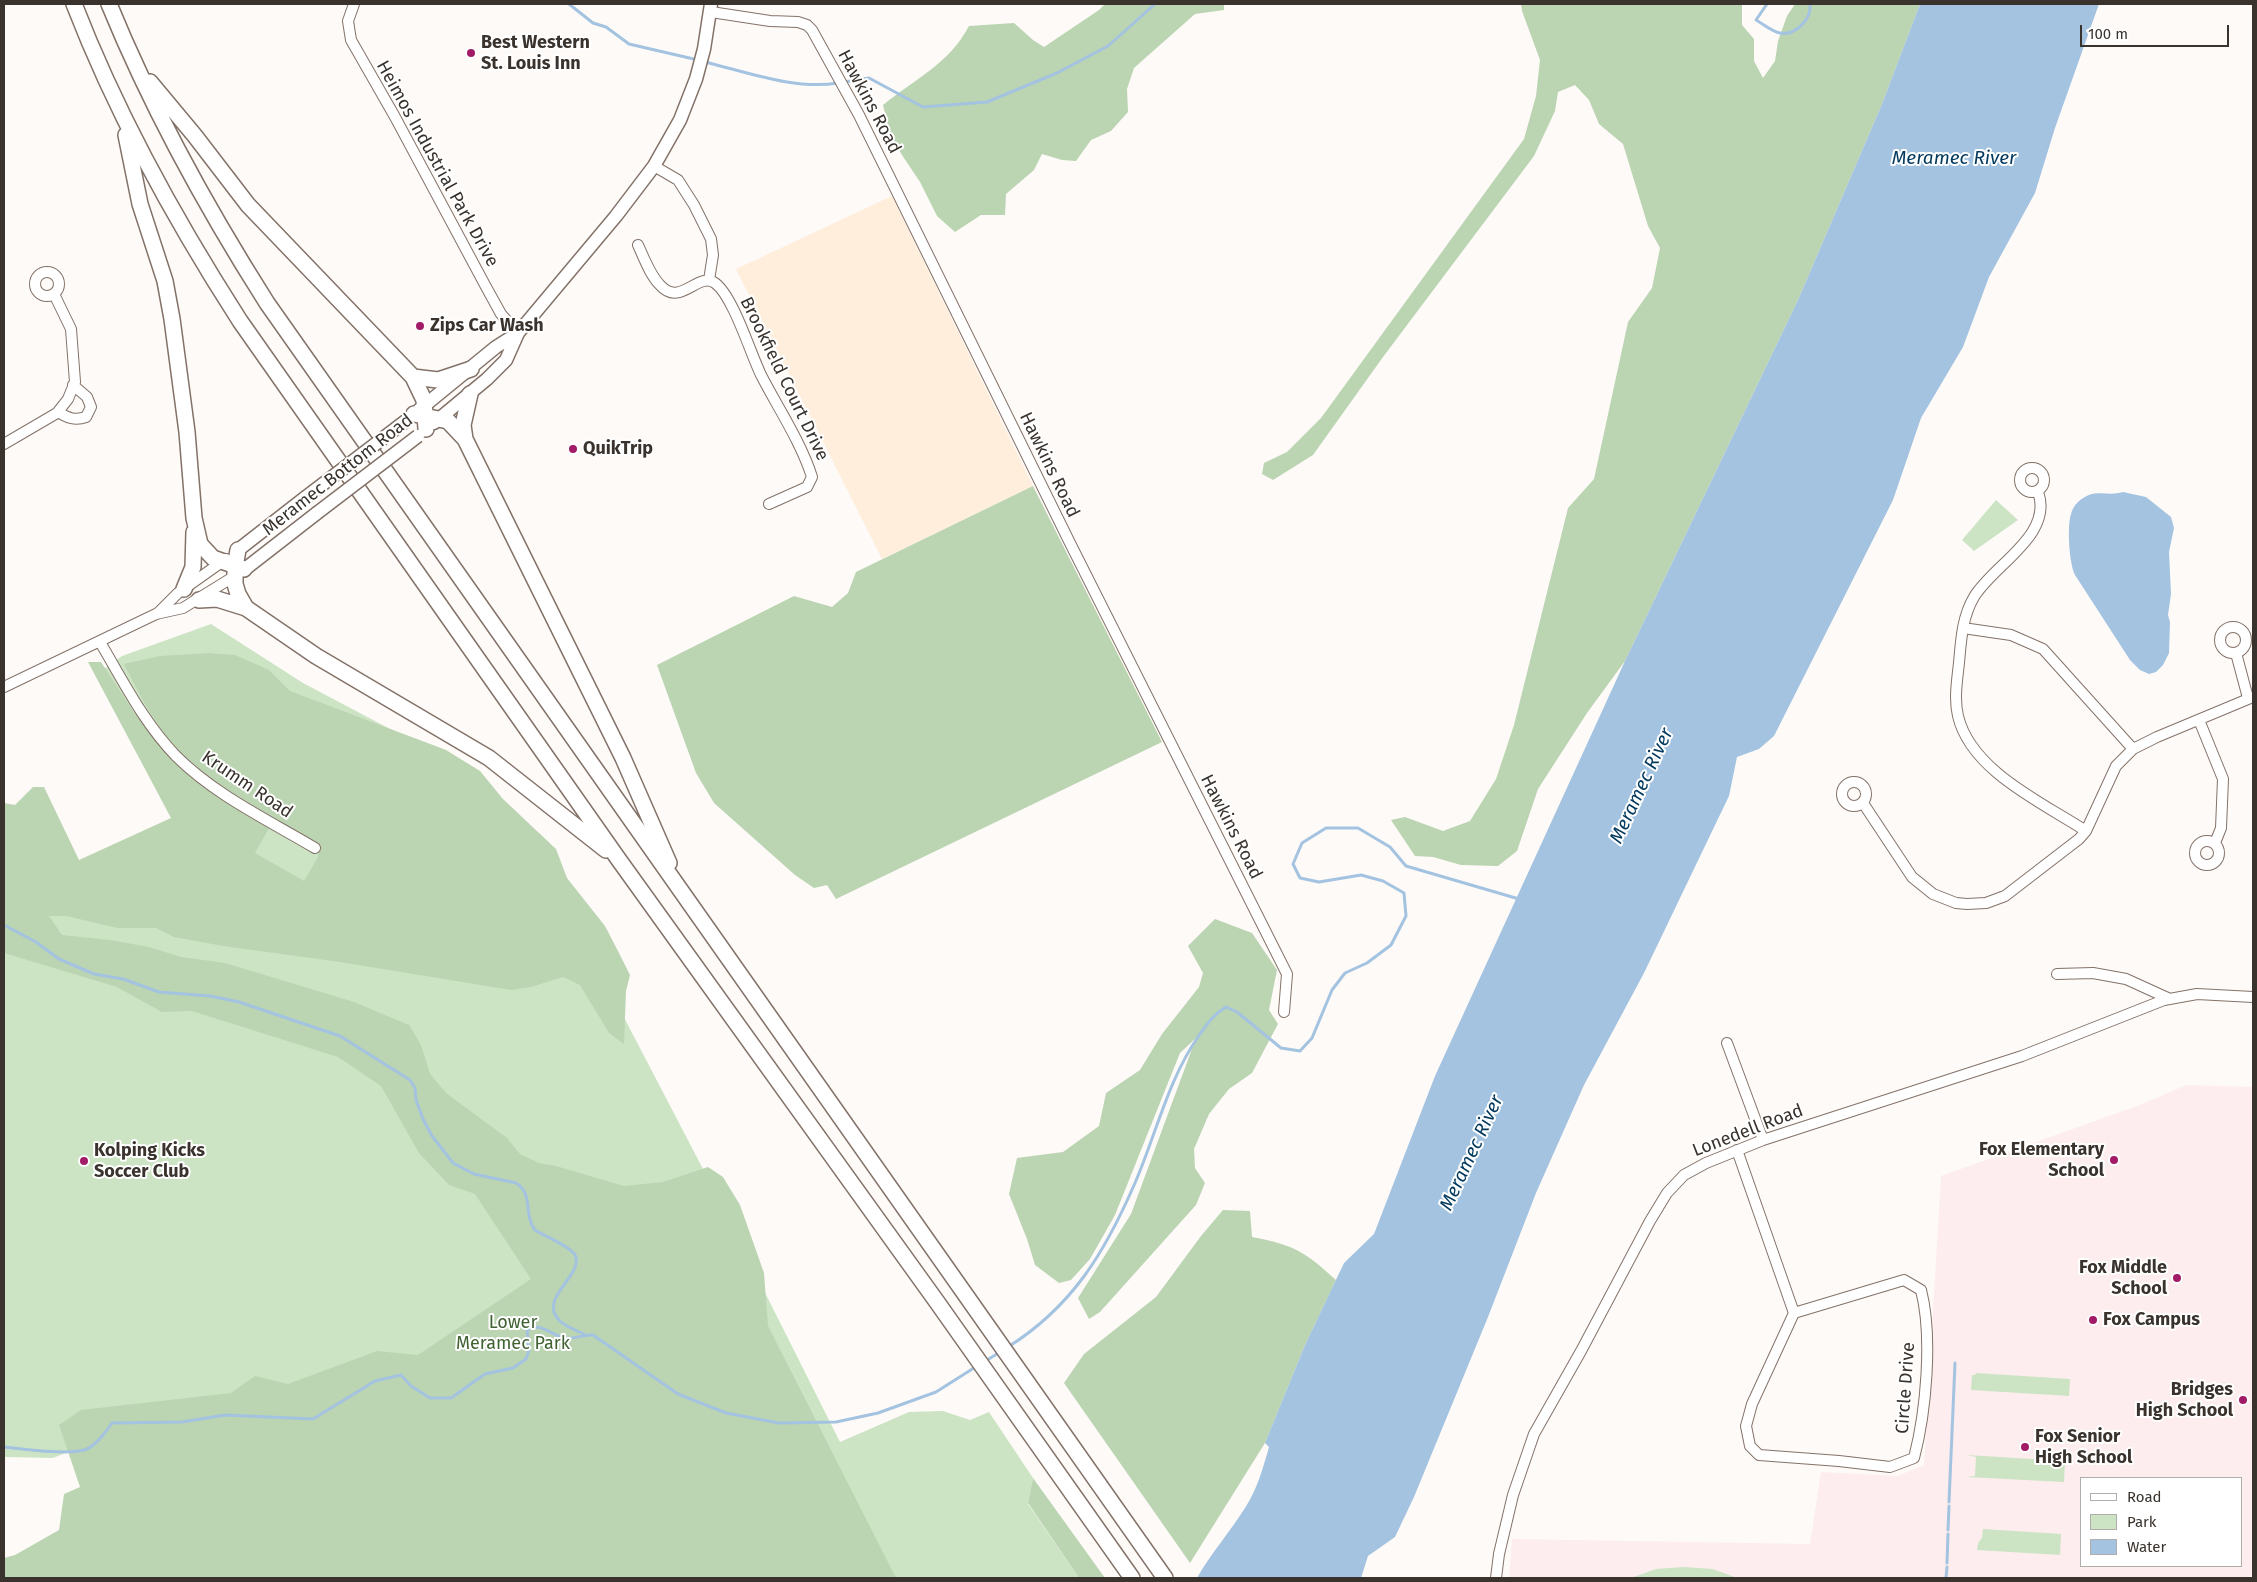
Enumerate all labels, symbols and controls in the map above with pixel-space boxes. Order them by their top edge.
scale bar [2082,15,2231,47]
text: 100 m [2088,25,2128,43]
place label: Best Western St. Louis Inn [481,32,590,74]
street label: Hawkins Road [833,46,905,158]
marker: Best Western St. Louis Inn [465,47,477,59]
street label: Heimos Industrial Park Drive [371,57,503,271]
water label: Meramec River [1892,148,2016,170]
street label: Brookfield Court Drive [735,294,833,464]
place label: Zips Car Wash [430,315,544,337]
marker: Zips Car Wash [414,320,426,332]
street label: Hawkins Road [1014,409,1084,521]
street label: Meramec Bottom Road [258,410,418,540]
place label: QuikTrip [583,438,653,460]
marker: QuikTrip [567,443,579,455]
water label: Meramec River [1605,725,1679,847]
street label: Krumm Road [197,747,297,823]
street label: Hawkins Road [1195,771,1267,883]
water label: Meramec River [1435,1092,1509,1214]
street label: Lonedell Road [1690,1100,1806,1162]
place label: Fox Elementary School [1979,1139,2104,1182]
place label: Kolping Kicks Soccer Club [94,1140,205,1182]
marker: Fox Elementary School [2108,1154,2120,1166]
marker: Kolping Kicks Soccer Club [78,1155,90,1167]
place label: Fox Middle School [2079,1257,2167,1300]
marker: Fox Middle School [2171,1272,2183,1284]
place label: Fox Campus [2103,1309,2200,1331]
park label: Lower Meramec Park [456,1312,570,1355]
marker: Fox Campus [2087,1314,2099,1326]
street label: Circle Drive [1892,1341,1920,1435]
place label: Bridges High School [2136,1379,2233,1422]
marker: Bridges High School [2237,1394,2249,1406]
place label: Fox Senior High School [2035,1426,2132,1468]
marker: Fox Senior High School [2019,1441,2031,1453]
legend [2080,1477,2242,1567]
text: Road [2127,1488,2162,1506]
text: Park [2127,1513,2157,1531]
text: Water [2127,1538,2166,1556]

